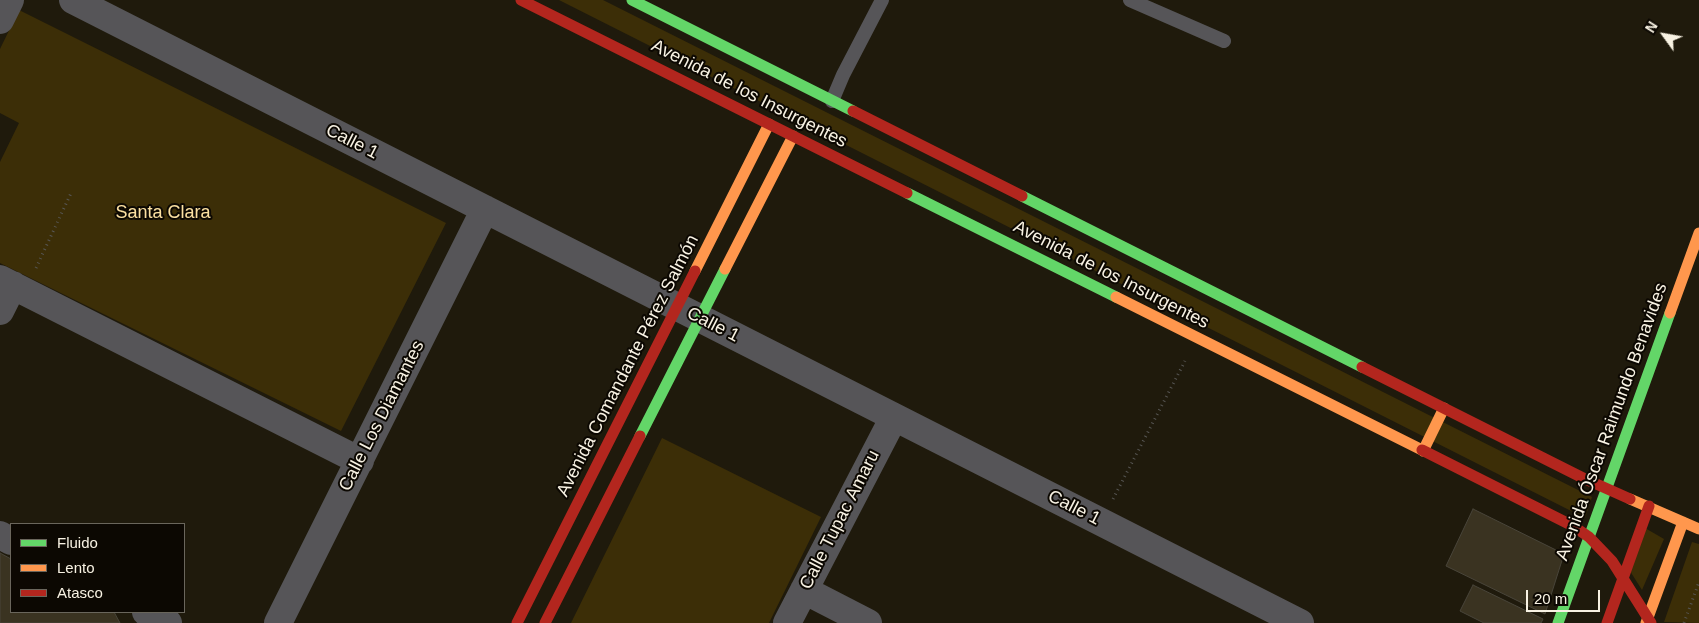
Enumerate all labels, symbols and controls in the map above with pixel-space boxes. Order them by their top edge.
north arrow [1639,10,1689,60]
text: N [1642,19,1661,36]
street label: Avenida de los Insurgentes [648,35,850,153]
street label: Calle 1 [322,120,382,164]
park label: Santa Clara [115,202,211,224]
street label: Avenida de los Insurgentes [1010,216,1212,334]
street label: Avenida Comandante Pérez Salmón [552,232,704,500]
street label: Avenida Óscar Raimundo Benavides [1552,280,1672,564]
street label: Calle 1 [683,303,743,347]
street label: Calle Los Diamantes [335,337,429,495]
street label: Calle Tupac Amaru [796,447,884,593]
street label: Calle 1 [1044,486,1104,530]
legend [10,523,185,613]
text: Fluido [57,534,98,551]
text: Lento [57,559,95,576]
scale bar [1529,580,1603,612]
text: Atasco [57,584,103,601]
text: 20 m [1534,590,1567,607]

